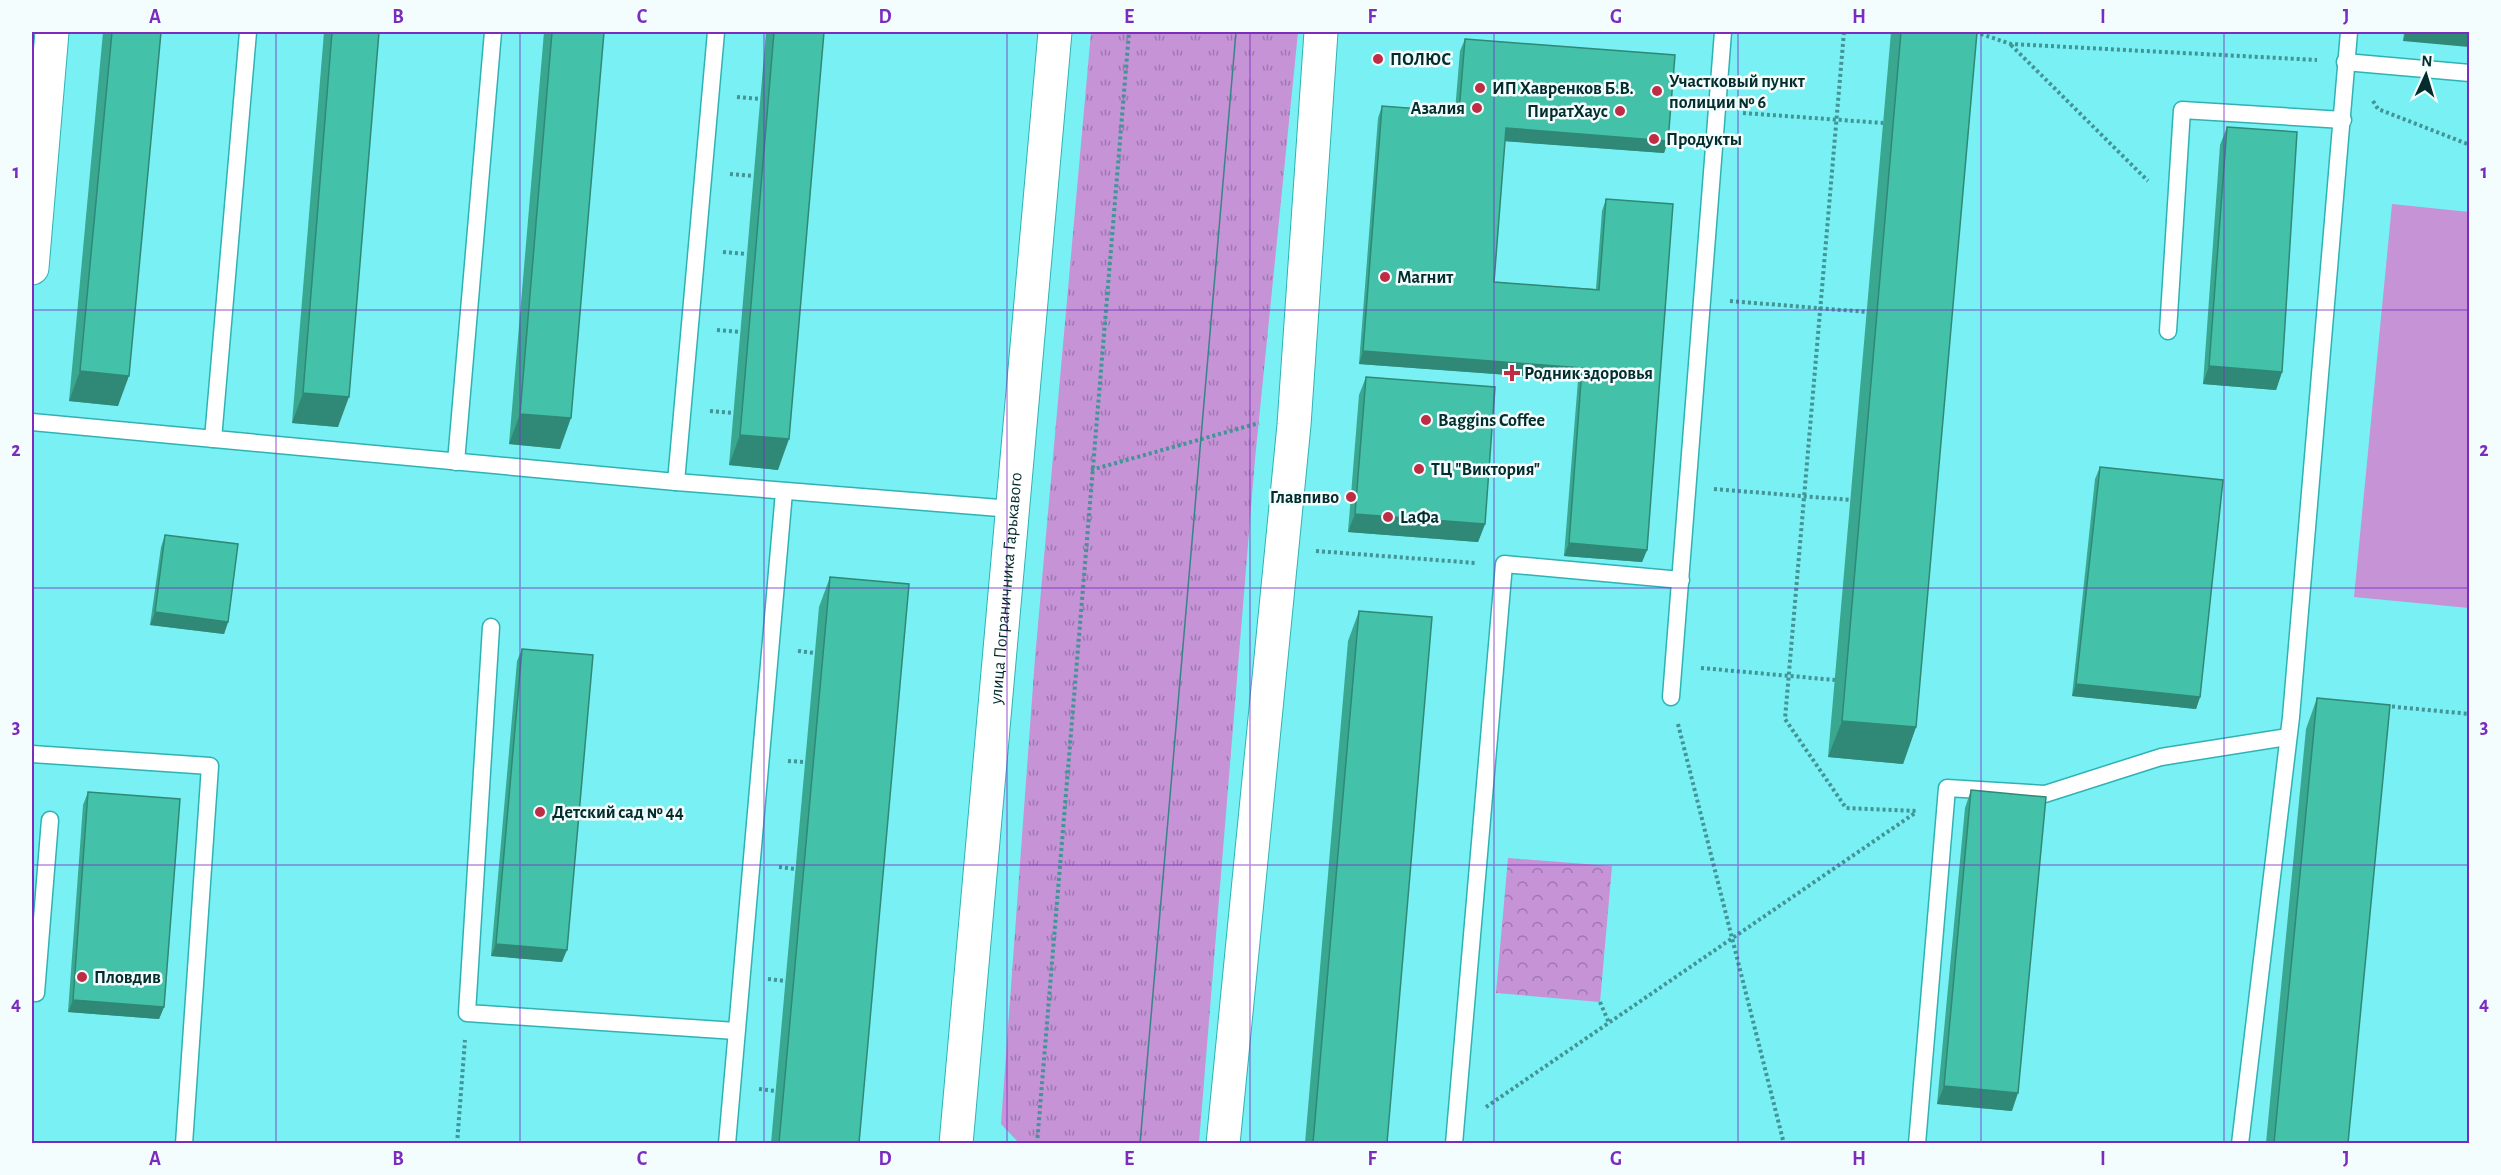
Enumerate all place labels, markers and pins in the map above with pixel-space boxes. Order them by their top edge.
place label: ПОЛЮС [1390,51,1451,69]
marker: ПОЛЮС [1371,52,1385,66]
place label: Участковый пункт полиции № 6 [1669,73,1806,112]
place label: ИП Хавренков Б.В. [1492,80,1634,98]
marker: ИП Хавренков Б.В. [1473,81,1487,95]
marker: Участковый пункт полиции № 6 [1650,84,1664,98]
place label: Азалия [1411,100,1465,118]
marker: Азалия [1470,101,1484,115]
place label: ПиратХаус [1527,103,1608,121]
marker: ПиратХаус [1613,104,1627,118]
place label: Продукты [1666,131,1742,149]
marker: Продукты [1647,132,1661,146]
place label: Магнит [1397,269,1454,287]
marker: Магнит [1378,270,1392,284]
place label: Родник здоровья [1524,365,1653,383]
marker: Родник здоровья [1505,366,1519,380]
place label: Baggins Coffee [1438,412,1545,430]
marker: Baggins Coffee [1419,413,1433,427]
place label: ТЦ "Виктория" [1431,461,1540,479]
marker: ТЦ "Виктория" [1412,462,1426,476]
place label: Главпиво [1270,489,1339,507]
marker: Главпиво [1344,490,1358,504]
place label: LaФа [1400,509,1440,527]
marker: LaФа [1381,510,1395,524]
place label: Детский сад № 44 [552,804,684,822]
marker: Детский сад № 44 [533,805,547,819]
place label: Пловдив [94,969,161,987]
marker: Пловдив [75,970,89,984]

